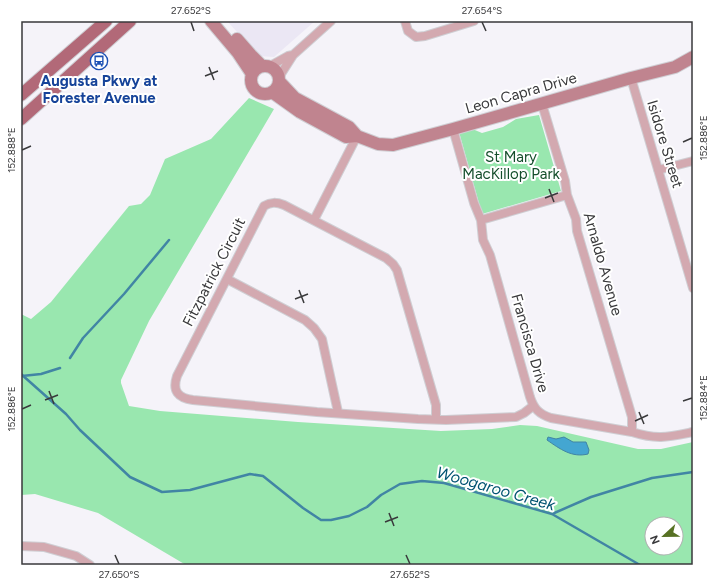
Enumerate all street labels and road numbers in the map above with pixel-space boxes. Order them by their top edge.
street label: Leon Capra Drive [463,68,579,118]
street label: Isidore Street [643,98,687,190]
street label: Arnaldo Avenue [580,210,626,318]
street label: Fitzpatrick Circuit [179,214,249,329]
street label: Francisca Drive [507,292,553,394]

